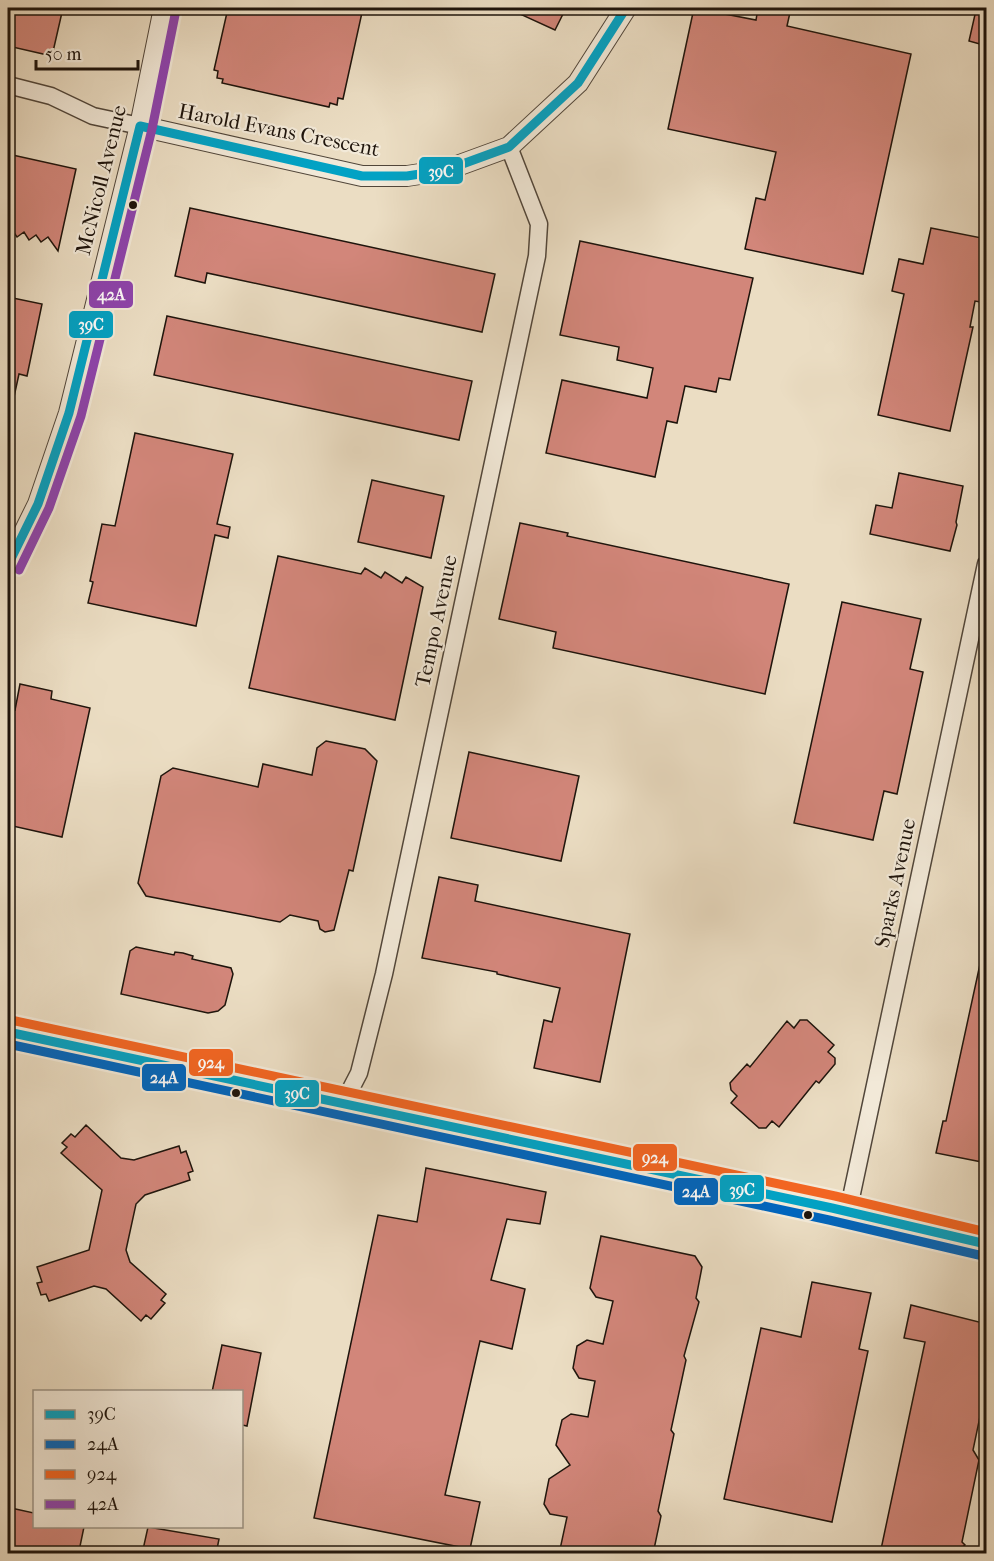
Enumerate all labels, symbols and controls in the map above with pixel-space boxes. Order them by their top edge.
scale bar [36,33,138,71]
text: 50 m [45,44,82,65]
street label: Harold Evans Crescent [176,99,382,161]
street label: McNicoll Avenue [71,103,131,257]
line badge: 39C [418,156,464,185]
text: 39C [428,162,454,182]
unlabelled marker [127,199,139,211]
line badge: 42A [88,280,134,309]
text: 42A [96,285,126,305]
line badge: 39C [68,310,114,339]
text: 39C [78,315,104,335]
street label: Tempo Avenue [410,553,462,689]
street label: Sparks Avenue [870,816,920,950]
line badge: 924 [188,1048,234,1077]
text: 924 [197,1053,226,1073]
line badge: 24A [141,1063,187,1092]
text: 24A [150,1068,179,1088]
line badge: 39C [274,1079,320,1108]
text: 39C [284,1084,310,1104]
unlabelled marker [230,1087,242,1099]
line badge: 924 [632,1143,678,1172]
text: 924 [641,1148,670,1168]
line badge: 39C [719,1174,765,1203]
line badge: 24A [673,1177,719,1206]
text: 39C [729,1180,755,1200]
text: 24A [682,1182,711,1202]
unlabelled marker [802,1209,814,1221]
legend [33,1390,243,1528]
text: 39C [87,1404,116,1425]
text: 24A [87,1434,119,1455]
text: 924 [87,1464,117,1485]
text: 42A [87,1494,119,1515]

